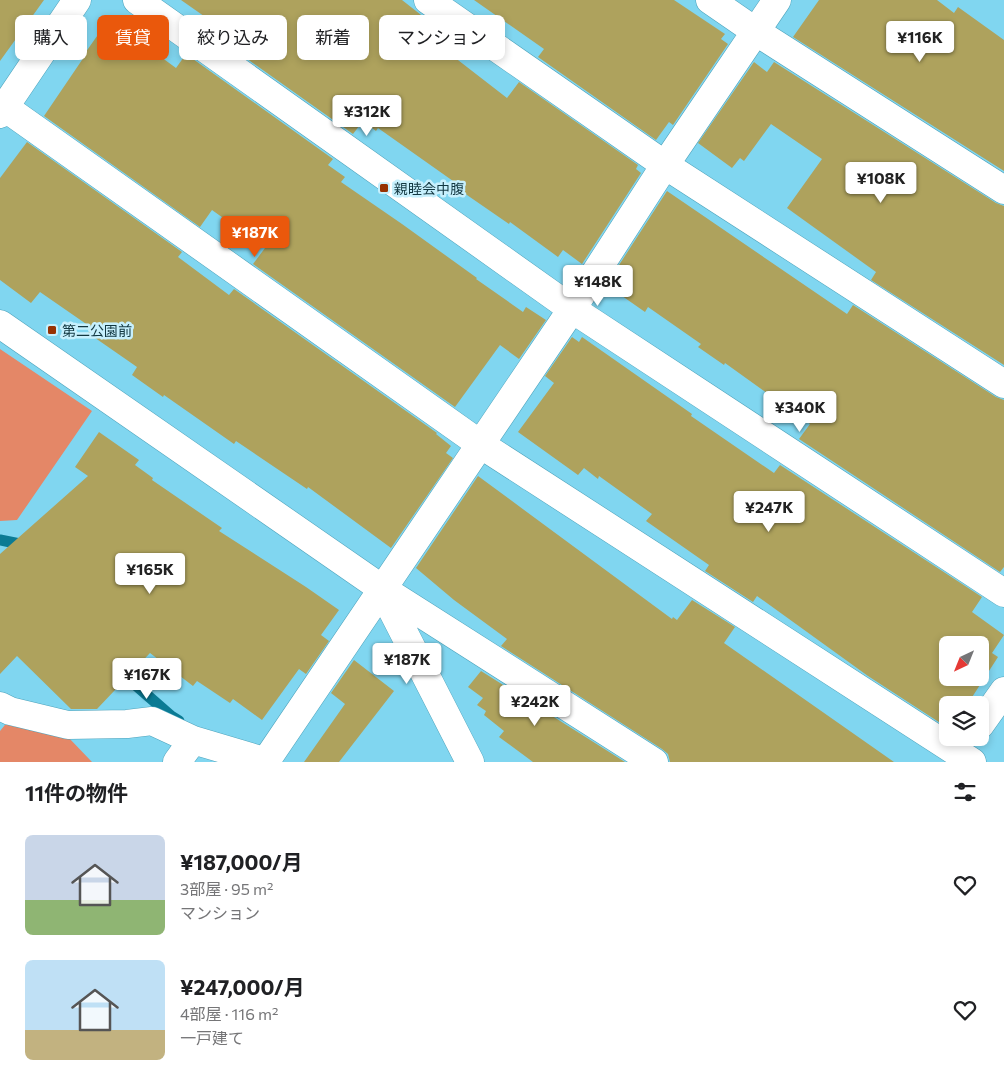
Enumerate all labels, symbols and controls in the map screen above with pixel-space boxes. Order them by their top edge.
chip: 購入 [15,15,87,60]
chip: 賃貸 [97,15,169,60]
chip: 絞り込み [179,15,287,60]
chip: 新着 [297,15,369,60]
chip: マンション [379,15,505,60]
pin: ¥116K [885,20,955,63]
text: ¥116K [897,27,943,46]
pin: ¥312K [332,94,402,137]
text: ¥312K [343,101,391,120]
pin: ¥108K [846,162,916,204]
text: ¥108K [856,168,906,187]
place label: 親睦会中腹 [394,180,464,197]
marker: 親睦会中腹 [378,182,390,194]
pin: ¥187K [220,216,290,258]
text: ¥187K [231,222,279,241]
pin: ¥148K [563,264,633,307]
text: ¥148K [574,271,622,290]
place label: 第二公園前 [62,322,132,339]
marker: 第二公園前 [46,324,58,336]
pin: ¥340K [765,390,835,433]
text: ¥340K [774,397,826,416]
pin: ¥247K [734,490,804,533]
text: ¥247K [745,497,793,516]
pin: ¥165K [115,552,185,595]
text: ¥165K [126,559,174,578]
north arrow [939,636,989,686]
map controls [939,636,989,746]
pin: ¥187K [372,642,442,685]
text: ¥187K [383,649,431,668]
pin: ¥167K [112,658,182,700]
text: ¥167K [123,664,171,683]
pin: ¥242K [500,684,570,727]
text: ¥242K [510,691,560,710]
button: layers [939,696,989,746]
icon: filters [951,778,979,806]
text: 11件の物件 [25,780,128,805]
text: ¥187,000/月 [180,849,303,874]
icon: home [65,855,125,915]
icon: heart [951,871,979,899]
text: 3部屋 · 95 m² [180,879,273,898]
text: マンション [180,903,260,922]
text: ¥247,000/月 [180,974,304,999]
icon: home [65,980,125,1040]
icon: heart [951,996,979,1024]
text: 4部屋 · 116 m² [180,1004,278,1023]
text: 一戸建て [180,1028,244,1047]

